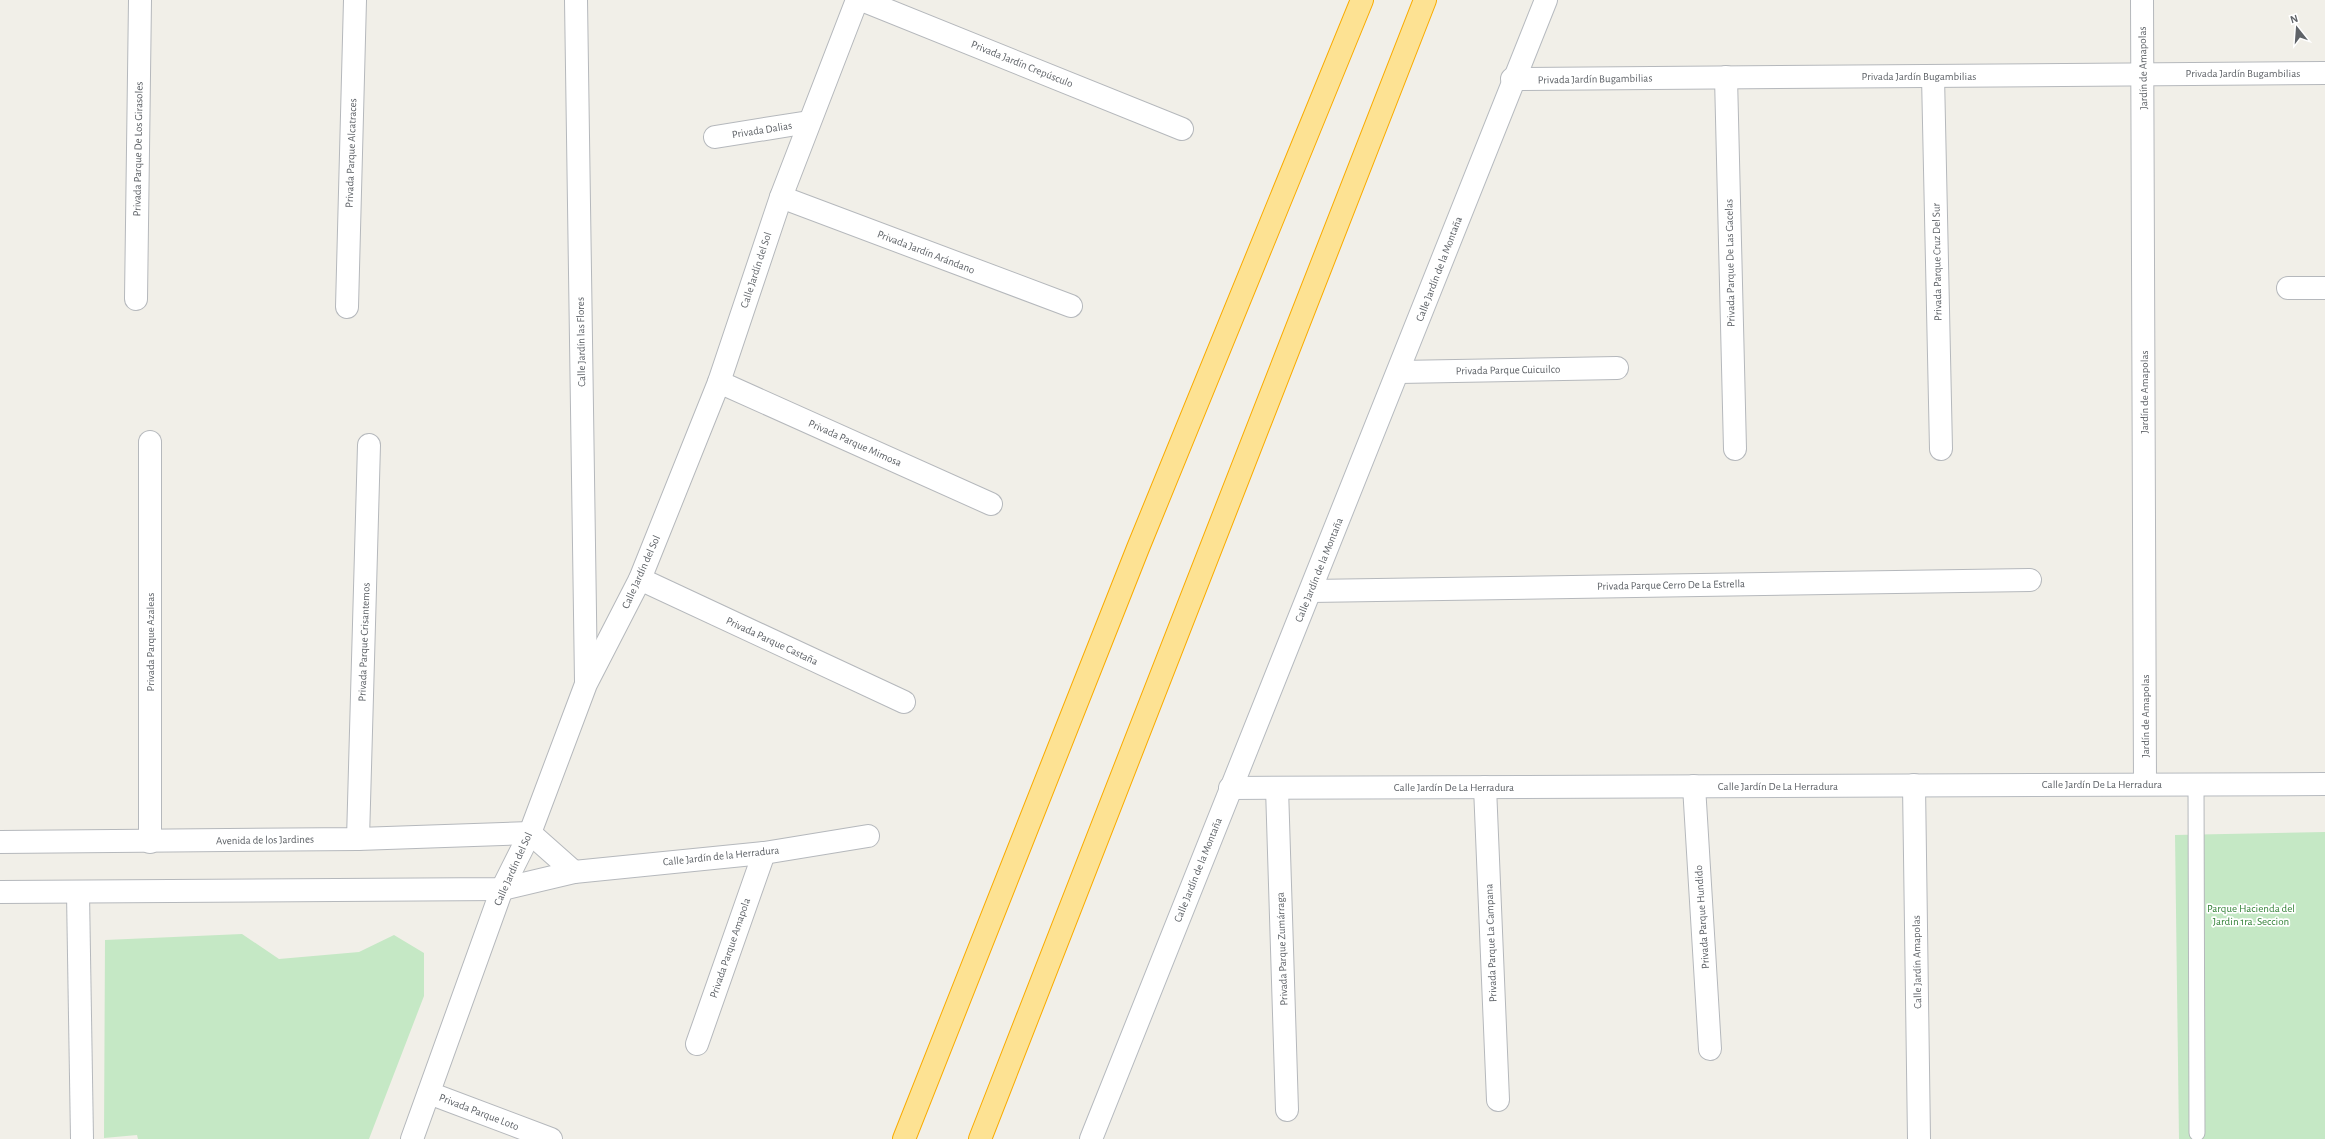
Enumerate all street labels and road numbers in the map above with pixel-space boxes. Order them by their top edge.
street label: Jardín de Amapolas [2137,26,2149,110]
street label: Privada Jardín Crepúsculo [969,39,1075,89]
street label: Privada Jardín Bugambilias [2186,68,2300,79]
street label: Privada Jardín Bugambilias [1862,71,1976,82]
street label: Privada Jardín Bugambilias [1537,72,1653,86]
street label: Privada Parque De Los Girasoles [131,82,145,216]
street label: Privada Parque Alcatraces [344,98,358,208]
street label: Privada Dalias [731,120,793,140]
street label: Privada Parque De Las Gacelas [1723,199,1737,327]
street label: Privada Parque Cruz Del Sur [1930,203,1944,321]
street label: Calle Jardín de la Montaña [1414,215,1464,323]
street label: Privada Jardín Arándano [876,228,976,276]
street label: Calle Jardín del Sol [739,231,773,309]
street label: Calle Jardín las Flores [575,297,587,387]
street label: Jardín de Amapolas [2139,350,2150,434]
street label: Privada Parque Cuicuilco [1456,364,1560,376]
street label: Privada Parque Mimosa [807,418,903,468]
street label: Calle Jardín de la Montaña [1293,516,1345,624]
street label: Calle Jardín del Sol [620,534,662,610]
street label: Privada Parque Cerro De La Estrella [1597,578,1745,592]
street label: Privada Parque Crisantemos [356,582,372,702]
street label: Privada Parque Azaleas [145,593,156,691]
street label: Privada Parque Castaña [724,615,820,667]
street label: Jardín de Amapolas [2140,674,2151,758]
street label: Calle Jardín De La Herradura [2042,779,2162,790]
street label: Calle Jardín De La Herradura [1718,781,1838,792]
street label: Calle Jardín De La Herradura [1394,782,1514,793]
street label: Calle Jardín de la Montaña [1172,816,1224,924]
street label: Calle Jardín del Sol [492,831,534,907]
street label: Avenida de los Jardines [216,834,314,846]
street label: Calle Jardín de la Herradura [662,844,780,868]
street label: Privada Parque Hundido [1693,865,1711,969]
street label: Privada Parque La Campana [1483,884,1499,1002]
street label: Privada Parque Zumárraga [1275,892,1289,1006]
street label: Privada Parque Amapola [708,897,752,999]
street label: Calle Jardín Amapolas [1911,915,1923,1009]
street label: Privada Parque Loto [438,1092,520,1132]

